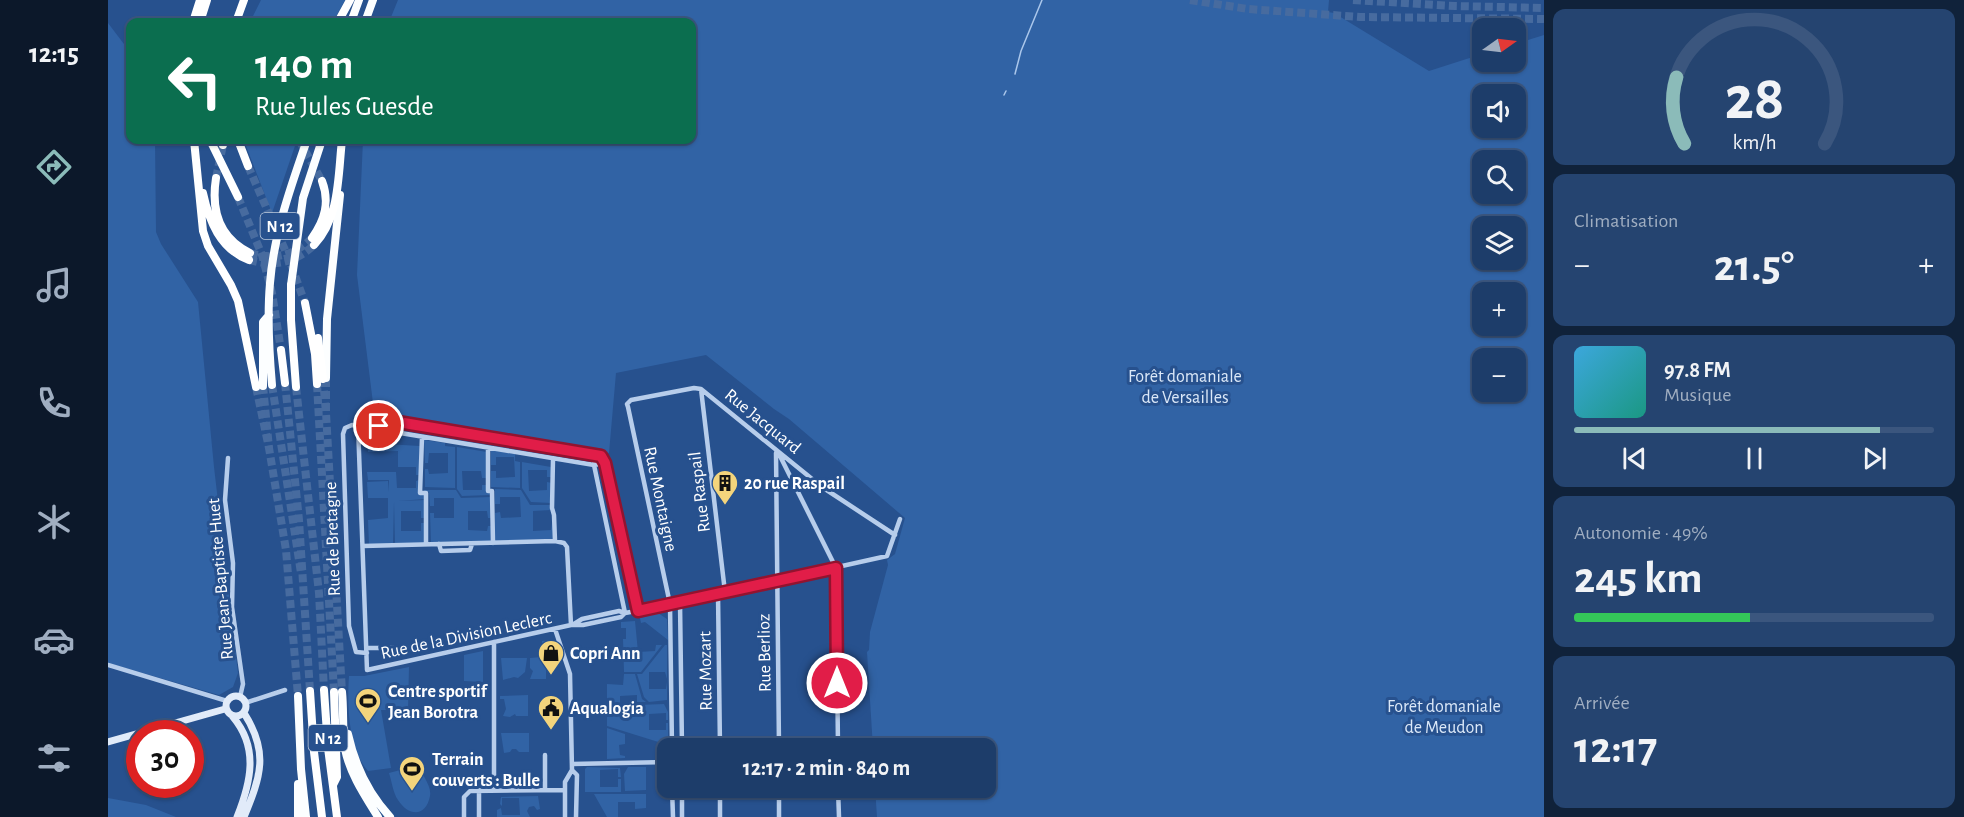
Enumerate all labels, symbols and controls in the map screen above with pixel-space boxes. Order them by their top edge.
north arrow [1472,18,1526,72]
map controls [1472,18,1526,402]
text: 12:15 [29,40,79,67]
icon: left [156,42,234,120]
text: 140 m [255,44,353,86]
text: 28 [1724,68,1784,130]
button: sound [1472,84,1526,138]
text: Rue Jules Guesde [255,93,434,120]
text: km/h [1732,132,1776,153]
icon: directions [33,146,75,188]
button: search [1472,150,1526,204]
text: Climatisation [1574,211,1678,231]
road number: N 12 [260,213,300,239]
button: layers [1472,216,1526,270]
text: 21.5° [1714,244,1794,289]
text: − [1574,249,1590,282]
text: + [1918,249,1934,282]
icon: music [33,264,75,306]
button: + [1472,282,1526,336]
button: − [1472,348,1526,402]
text: 97.8 FM [1664,359,1731,381]
park label: Forêt domaniale de Versailles [1128,368,1242,407]
icon: phone [33,382,75,424]
text: Musique [1664,385,1731,405]
street label: Rue Jacquard [721,386,804,458]
pin [353,400,404,451]
icon: arrive [362,409,395,442]
icon: previous [1618,442,1651,475]
icon: pause [1738,442,1771,475]
icon: next [1858,442,1891,475]
street label: Rue Montaigne [640,445,680,553]
street label: Rue Raspail [686,451,714,533]
building icon: 20 rue Raspail [710,468,740,506]
place label: 20 rue Raspail [744,475,845,493]
street label: Rue de Bretagne [322,481,344,597]
street label: Rue Jean-Baptiste Huet [205,497,237,660]
icon: climate [33,501,75,543]
text: Autonomie · 49% [1574,523,1708,543]
text: 245 km [1574,556,1703,601]
street label: Rue de la Division Leclerc [379,609,553,663]
street label: Rue Berlioz [755,614,775,692]
icon: car [33,619,75,661]
street label: Rue Mozart [696,631,716,711]
shop icon: Copri Ann [536,638,566,676]
place label: Copri Ann [570,645,640,663]
position arrow [805,651,869,715]
place label: Centre sportif Jean Borotra [388,683,489,722]
sports icon: Centre sportif Jean Borotra [353,686,383,724]
public building icon: Aqualogia [536,693,566,731]
text: Arrivée [1574,693,1630,713]
park label: Forêt domaniale de Meudon [1387,698,1501,737]
place label: Aqualogia [570,700,644,718]
speed limit sign: 30 [126,720,204,798]
road number: N 12 [308,725,348,751]
text: 12:17 [1574,726,1657,771]
icon: filters [33,737,75,779]
place label: Terrain couverts : Bulle [432,751,540,790]
sports icon: Terrain couverts : Bulle [397,754,427,792]
text: 12:17 · 2 min · 840 m [743,757,910,779]

